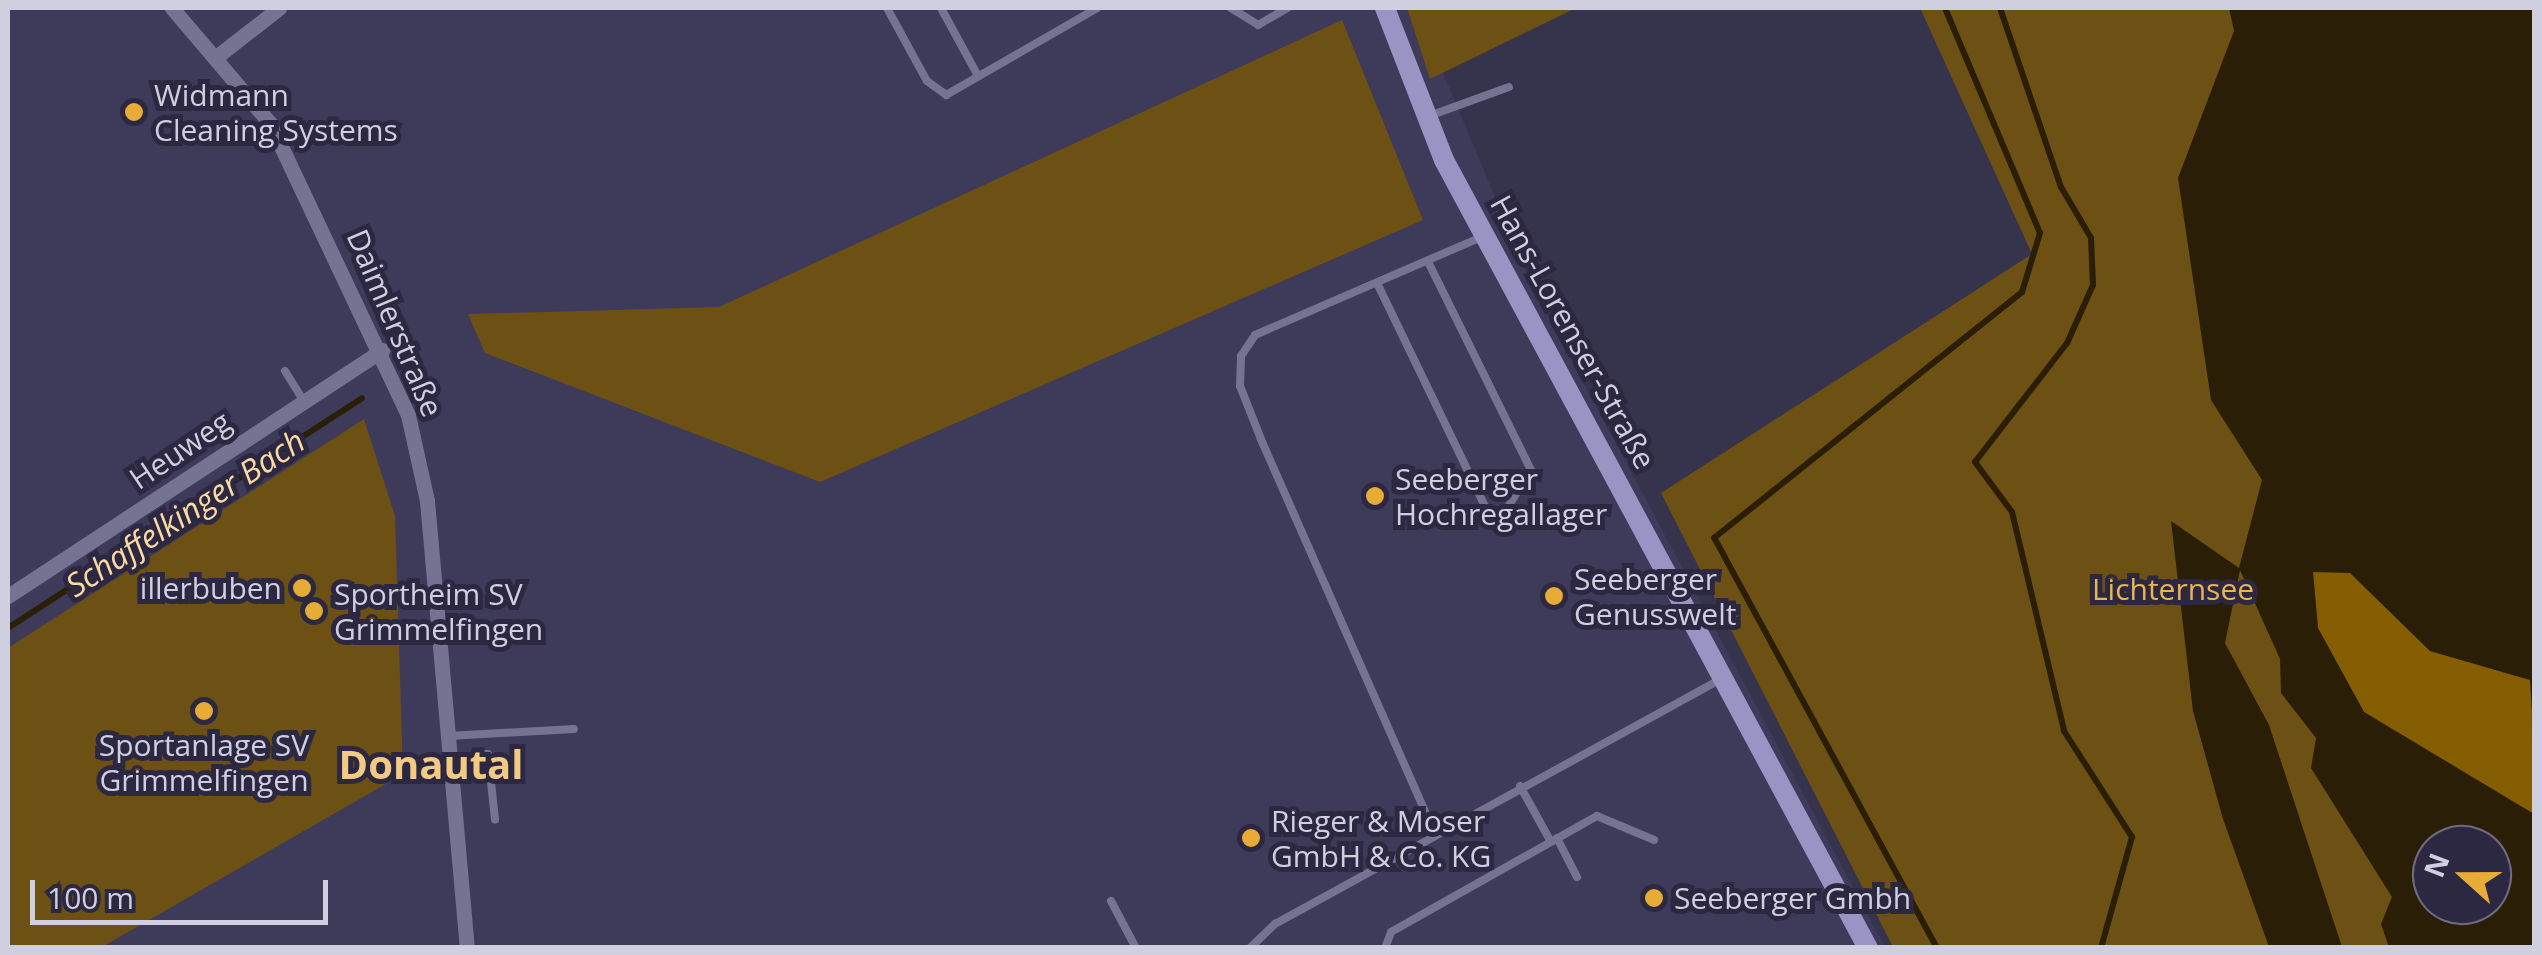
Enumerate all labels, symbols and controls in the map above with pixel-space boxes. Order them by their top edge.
place label: Widmann Cleaning Systems [154,77,398,148]
marker: Widmann Cleaning Systems [123,101,145,123]
street label: Hans-Lorenser-Straße [1483,189,1663,475]
street label: Daimlerstraße [339,224,451,422]
street label: Heuweg [123,403,237,497]
water label: Schaffelkinger Bach [58,421,312,605]
place label: Seeberger Hochregallager [1395,461,1607,532]
marker: Seeberger Hochregallager [1364,485,1386,507]
place label: Seeberger Genusswelt [1574,561,1736,632]
place label: illerbuben [140,570,282,606]
park label: Lichternsee [2092,571,2254,607]
place label: Sportheim SV Grimmelfingen [334,576,543,646]
marker: illerbuben [291,577,313,599]
marker: Seeberger Genusswelt [1543,585,1565,607]
marker: Sportheim SV Grimmelfingen [303,600,325,622]
marker: Sportanlage SV Grimmelfingen [193,700,215,722]
place label: Sportanlage SV Grimmelfingen [99,727,309,798]
district label: Donautal [339,740,523,788]
place label: Rieger & Moser GmbH & Co. KG [1271,803,1491,874]
north arrow [2412,825,2512,925]
marker: Rieger & Moser GmbH & Co. KG [1240,827,1262,849]
text: N [2414,848,2458,882]
scale bar [35,860,332,922]
text: 100 m [47,877,134,918]
place label: Seeberger Gmbh [1674,880,1911,916]
marker: Seeberger Gmbh [1643,887,1665,909]

